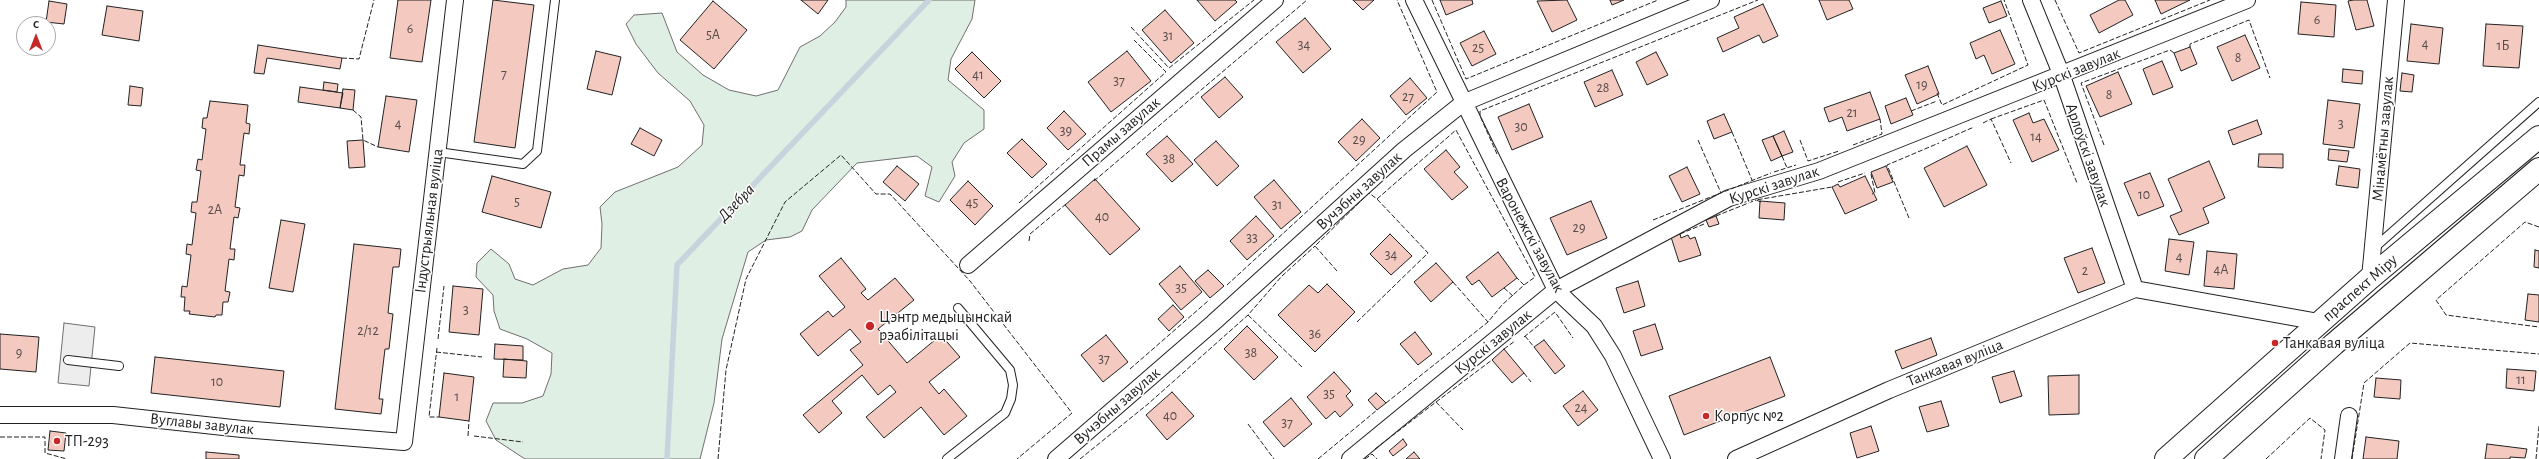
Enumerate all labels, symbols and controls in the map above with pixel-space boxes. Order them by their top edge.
house number: 6 [2314,12,2320,28]
north arrow [16,16,56,56]
text: С [33,19,39,30]
house number: 6 [407,21,413,37]
house number: 5А [706,27,720,43]
house number: 31 [1163,28,1173,44]
house number: 4 [2422,36,2428,52]
house number: 34 [1298,37,1310,53]
house number: 1Б [2497,38,2509,54]
house number: 25 [1472,40,1484,56]
street label: Курскі завулак [2029,44,2123,96]
house number: 8 [2235,50,2241,66]
house number: 7 [501,66,507,82]
house number: 41 [972,67,984,83]
house number: 37 [1113,73,1125,89]
street label: Мінамётны завулак [2368,76,2398,202]
house number: 19 [1916,77,1928,93]
house number: 28 [1596,80,1610,96]
house number: 8 [2106,87,2112,103]
house number: 27 [1402,89,1414,105]
street label: Прамы завулак [1078,93,1164,171]
street label: Арлоўскі завулак [2061,101,2115,209]
house number: 21 [1846,105,1858,121]
house number: 4 [395,116,401,132]
house number: 3 [2338,116,2344,132]
house number: 30 [1514,119,1528,135]
house number: 39 [1060,123,1072,139]
house number: 14 [2030,129,2042,145]
house number: 29 [1353,132,1365,148]
street label: Індустрыяльная вуліца [411,148,447,294]
street label: Вучэбны завулак [1312,148,1406,234]
house number: 38 [1163,151,1175,167]
street label: Курскі завулак [1727,161,1821,209]
street label: Варонежскі завулак [1492,174,1568,296]
water label: Дзебра [713,180,759,226]
house number: 10 [2138,187,2150,203]
house number: 5 [514,194,520,210]
house number: 45 [966,195,978,211]
house number: 31 [1272,197,1282,213]
house number: 2А [208,202,222,218]
house number: 40 [1095,209,1109,225]
house number: 29 [1573,220,1585,236]
house number: 33 [1246,230,1258,246]
house number: 34 [1385,247,1397,263]
house number: 4 [2176,249,2182,265]
street label: праспект Міру [2319,250,2401,326]
house number: 4А [2214,262,2228,278]
house number: 2 [2082,263,2088,279]
house number: 35 [1175,280,1187,296]
house number: 3 [463,302,469,318]
street label: Курскі завулак [1451,305,1535,379]
place label: Цэнтр медыцынскай рэабілітацыі [879,307,1012,345]
marker: Цэнтр медыцынскай рэабілітацыі [864,320,876,332]
house number: 2/12 [357,323,379,339]
house number: 36 [1309,326,1321,342]
place label: Танкавая вуліца [2283,333,2385,353]
street label: Танкавая вуліца [1904,335,2006,391]
marker: Танкавая вуліца [2270,338,2280,348]
house number: 9 [16,345,22,361]
house number: 38 [1245,345,1257,361]
house number: 37 [1098,351,1110,367]
street label: Вучэбны завулак [1070,363,1164,449]
house number: 11 [2516,372,2526,388]
house number: 10 [211,374,223,390]
house number: 35 [1323,386,1335,402]
house number: 1 [455,389,459,405]
house number: 24 [1574,400,1588,416]
place label: Корпус №2 [1714,406,1784,426]
house number: 40 [1163,408,1177,424]
street label: Вуглавы завулак [149,409,255,439]
marker: Корпус №2 [1701,411,1711,421]
house number: 37 [1281,415,1293,431]
place label: ТП-293 [65,431,109,451]
marker: ТП-293 [52,436,62,446]

